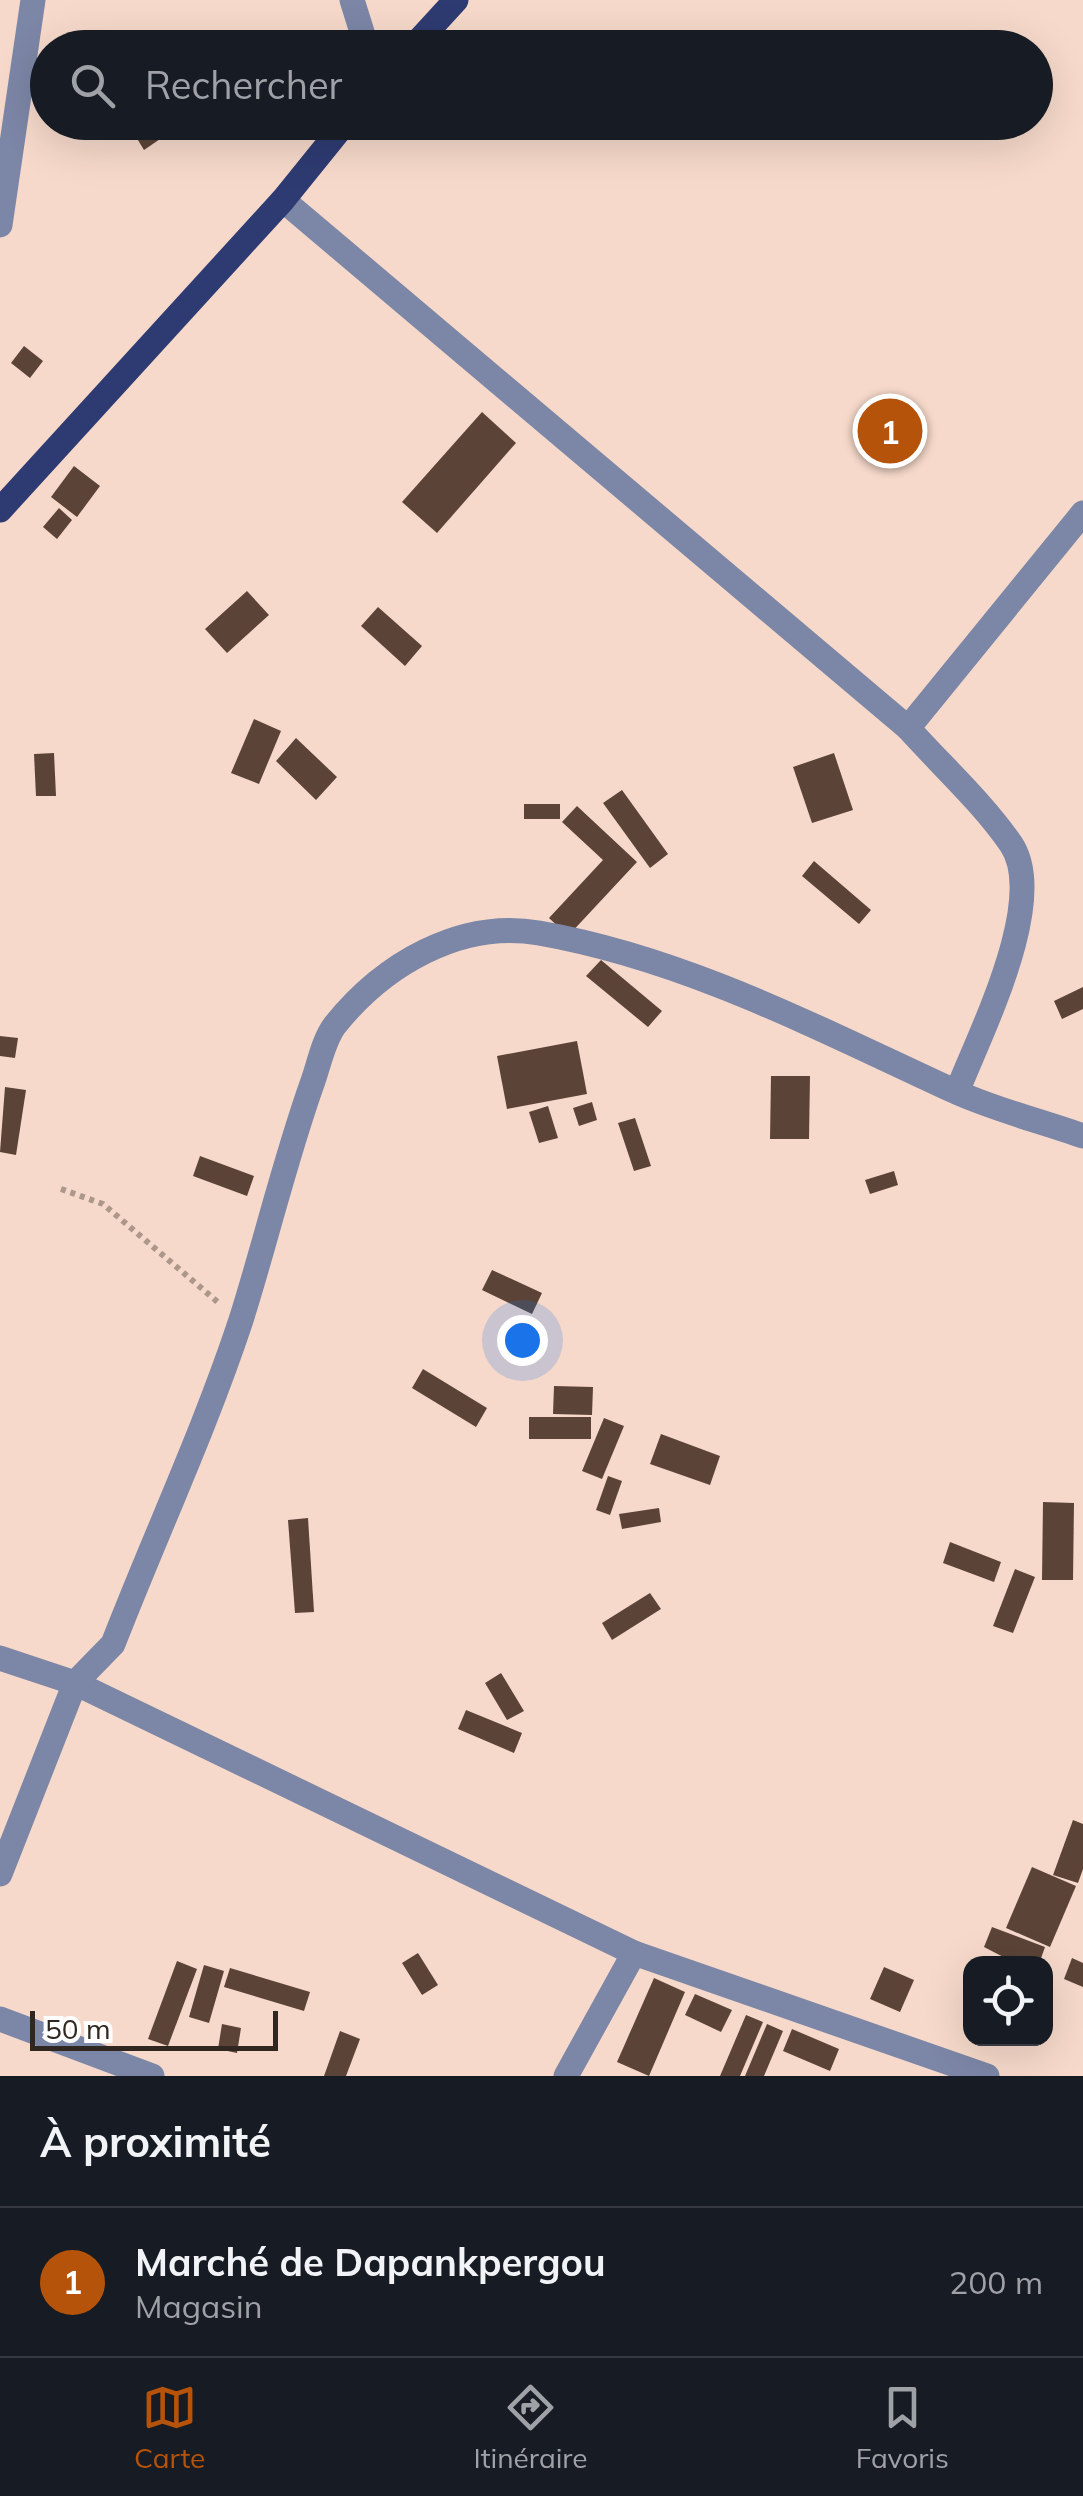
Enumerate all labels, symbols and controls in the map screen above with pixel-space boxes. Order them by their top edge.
search box [30,30,1053,140]
icon: search [65,58,120,113]
text: Rechercher [145,61,342,109]
pin: 1 [858,394,922,468]
your location [497,1315,548,1366]
map controls [963,1956,1053,2046]
button: locate [963,1956,1053,2046]
scale bar [30,2006,278,2050]
text: 50 m [45,2011,111,2046]
text: À proximité [40,2115,271,2168]
text: Marché de Dapankpergou [135,2238,606,2286]
text: 1 [63,2262,82,2302]
text: 200 m [949,2262,1043,2302]
text: Magasin [135,2286,262,2326]
tab: Carte [134,2380,205,2475]
tab: Itinéraire [474,2380,588,2475]
tab: Favoris [856,2380,949,2475]

